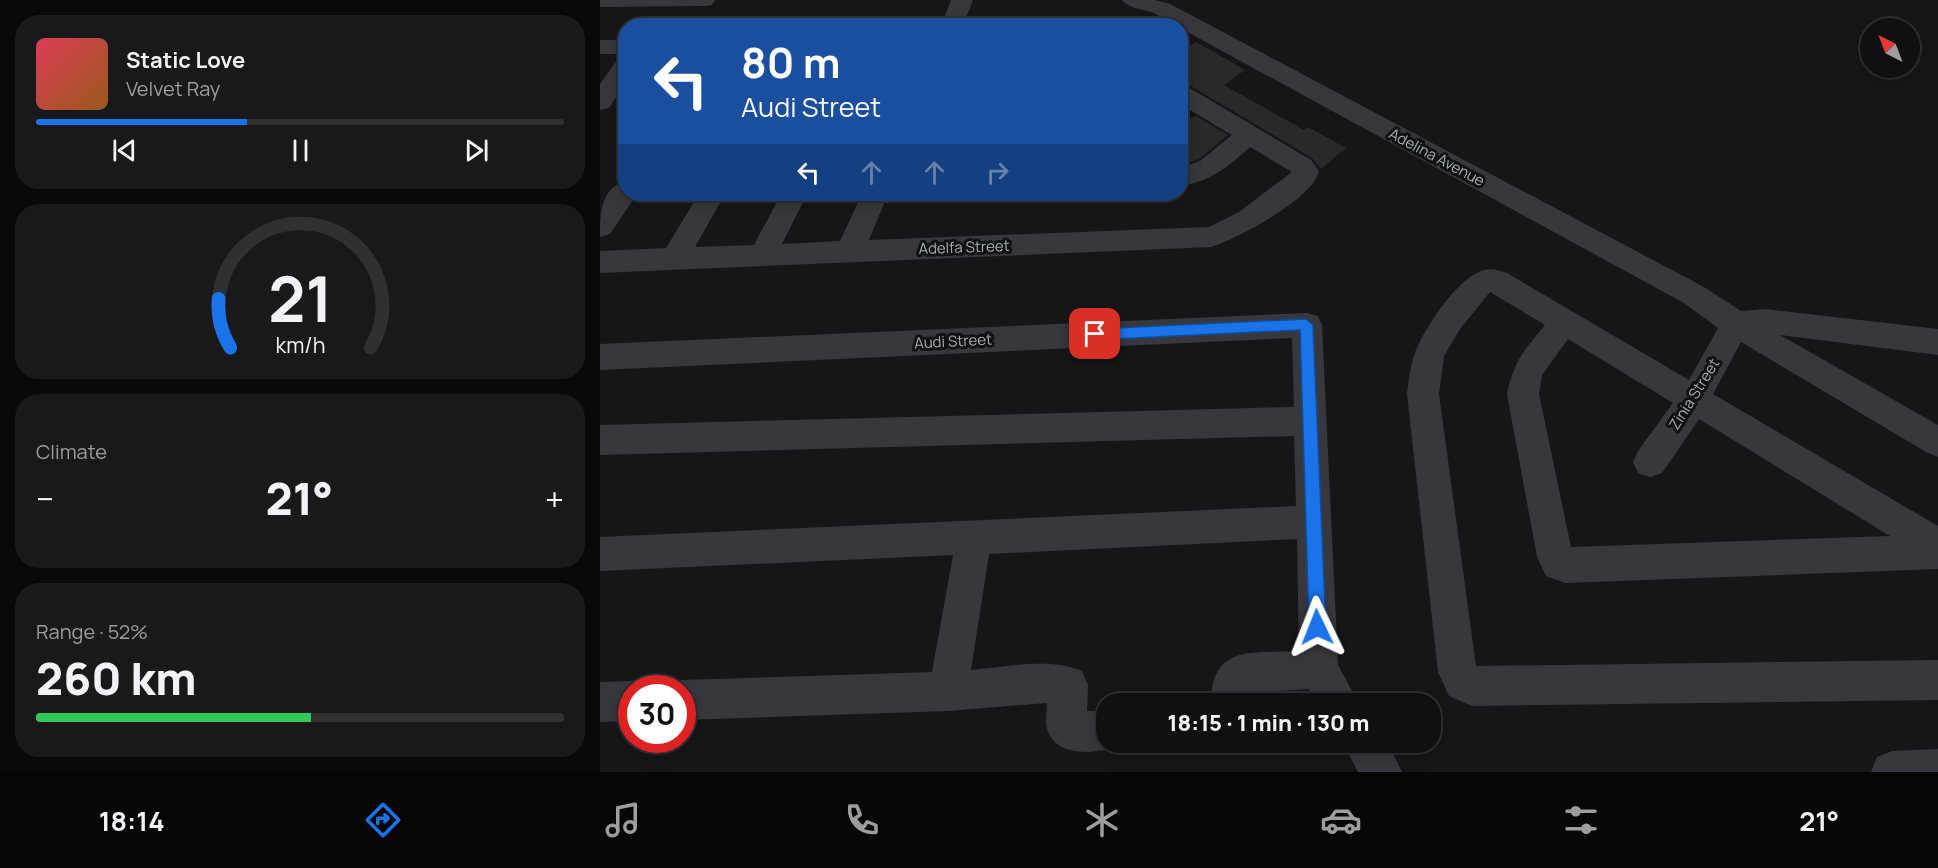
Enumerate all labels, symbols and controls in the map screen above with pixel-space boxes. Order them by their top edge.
north arrow [1860,18,1920,78]
map controls [1860,18,1920,78]
text: 80 m [741,33,841,91]
icon: left [642,42,720,120]
text: Static Love [126,45,245,75]
text: Velvet Ray [126,75,220,102]
text: Audi Street [741,88,881,125]
street label: Adelina Avenue [1385,123,1489,191]
icon: previous [108,134,141,167]
icon: pause [284,134,317,167]
icon: next [460,134,493,167]
icon: left [792,156,825,189]
icon: ahead [855,156,888,189]
icon: ahead [918,156,951,189]
icon: right [981,156,1014,189]
street label: Adelfa Street [918,235,1010,259]
text: 21 [268,256,332,342]
pin [1069,308,1120,359]
icon: arrive [1078,317,1111,350]
street label: Audi Street [914,328,992,354]
text: km/h [275,331,325,360]
street label: Zinia Street [1664,354,1724,434]
text: Climate [36,438,107,465]
text: 21° [265,467,333,529]
text: − [36,476,54,521]
text: + [545,476,564,521]
position arrow [1285,595,1349,659]
text: Range · 52% [36,618,148,645]
text: 260 km [36,647,197,709]
speed limit sign: 30 [618,675,696,753]
text: 18:15 · 1 min · 130 m [1168,708,1369,738]
icon: directions [362,799,404,841]
icon: music [602,799,644,841]
icon: phone [841,799,883,841]
icon: climate [1081,799,1123,841]
icon: car [1320,799,1362,841]
icon: filters [1560,799,1602,841]
text: 18:14 [99,802,165,839]
text: 21° [1799,802,1839,839]

